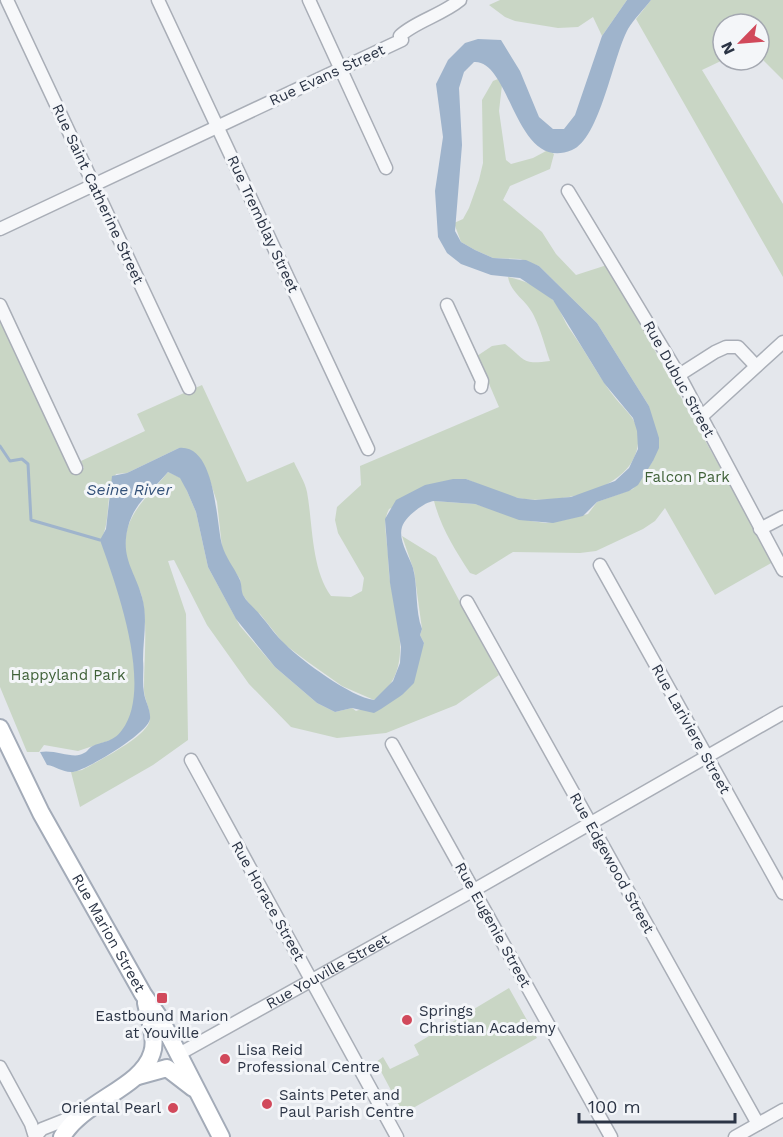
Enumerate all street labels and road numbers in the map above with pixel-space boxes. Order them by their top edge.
street label: Rue Evans Street [266,40,388,110]
street label: Rue Saint Catherine Street [48,101,148,287]
street label: Rue Tremblay Street [223,153,303,296]
street label: Rue Dubuc Street [640,318,719,441]
street label: Rue Lariviere Street [648,661,735,798]
street label: Rue Edgewood Street [566,790,659,937]
street label: Rue Horace Street [228,838,309,965]
street label: Rue Eugenie Street [451,859,535,991]
street label: Rue Marion Street [68,871,149,996]
street label: Rue Youville Street [263,930,393,1013]

